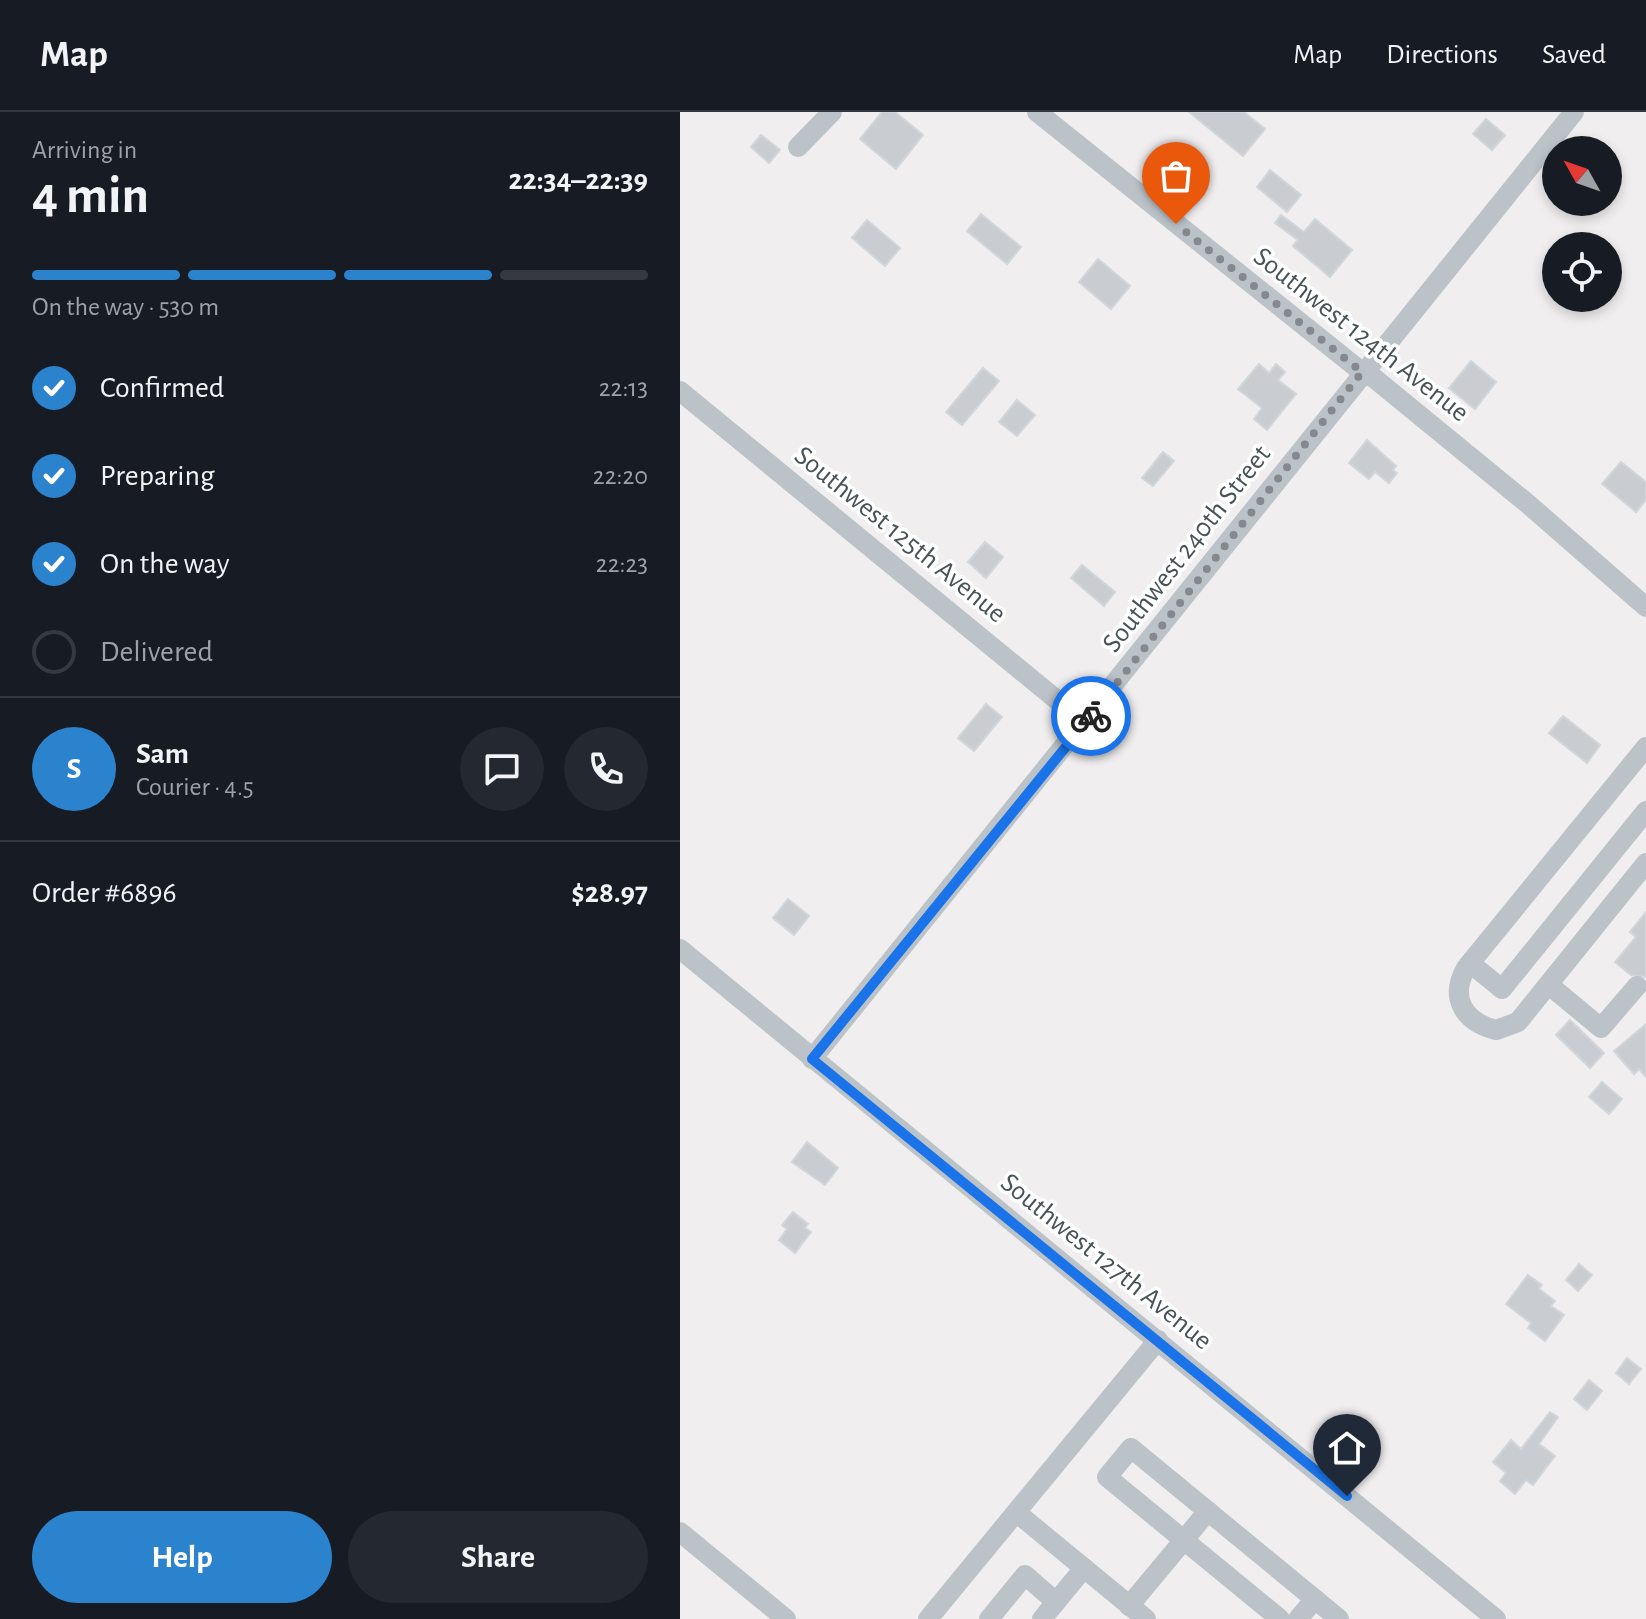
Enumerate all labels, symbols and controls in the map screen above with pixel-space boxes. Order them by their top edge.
text: Map [40,36,108,74]
text: Map [1293,41,1342,69]
text: Directions [1386,41,1498,69]
text: Saved [1542,41,1606,69]
north arrow [1542,136,1622,216]
map controls [1542,136,1622,312]
text: Arriving in [32,137,137,163]
pin [1142,142,1210,224]
icon: bag [1154,154,1198,198]
text: 22:34–22:39 [508,165,648,195]
text: 4 min [32,170,149,222]
button: locate [1542,232,1622,312]
street label: Southwest 124th Avenue [1248,243,1474,427]
text: On the way · 530 m [32,294,219,320]
icon: check [32,366,76,410]
text: Confirmed [100,373,224,403]
text: 22:13 [599,375,648,401]
street label: Southwest 240th Street [1098,440,1276,658]
street label: Southwest 125th Avenue [789,441,1011,629]
icon: check [32,454,76,498]
text: Preparing [100,461,215,491]
text: 22:20 [593,463,648,489]
icon: check [32,542,76,586]
text: On the way [100,549,229,579]
text: 22:23 [596,551,648,577]
text: Delivered [100,637,213,667]
courier [1051,676,1131,756]
icon: bike [1069,694,1113,738]
button: chat [460,727,544,811]
button: phone [564,727,648,811]
text: Sam [136,739,189,769]
text: S [67,754,81,784]
text: Courier · 4.5 [136,774,254,800]
text: Order #6896 [32,878,177,908]
text: $28.97 [571,878,648,908]
street label: Southwest 127th Avenue [995,1168,1217,1356]
pin [1313,1414,1381,1496]
icon: home [1325,1426,1369,1470]
button: Help [32,1511,332,1603]
button: Share [348,1511,648,1603]

